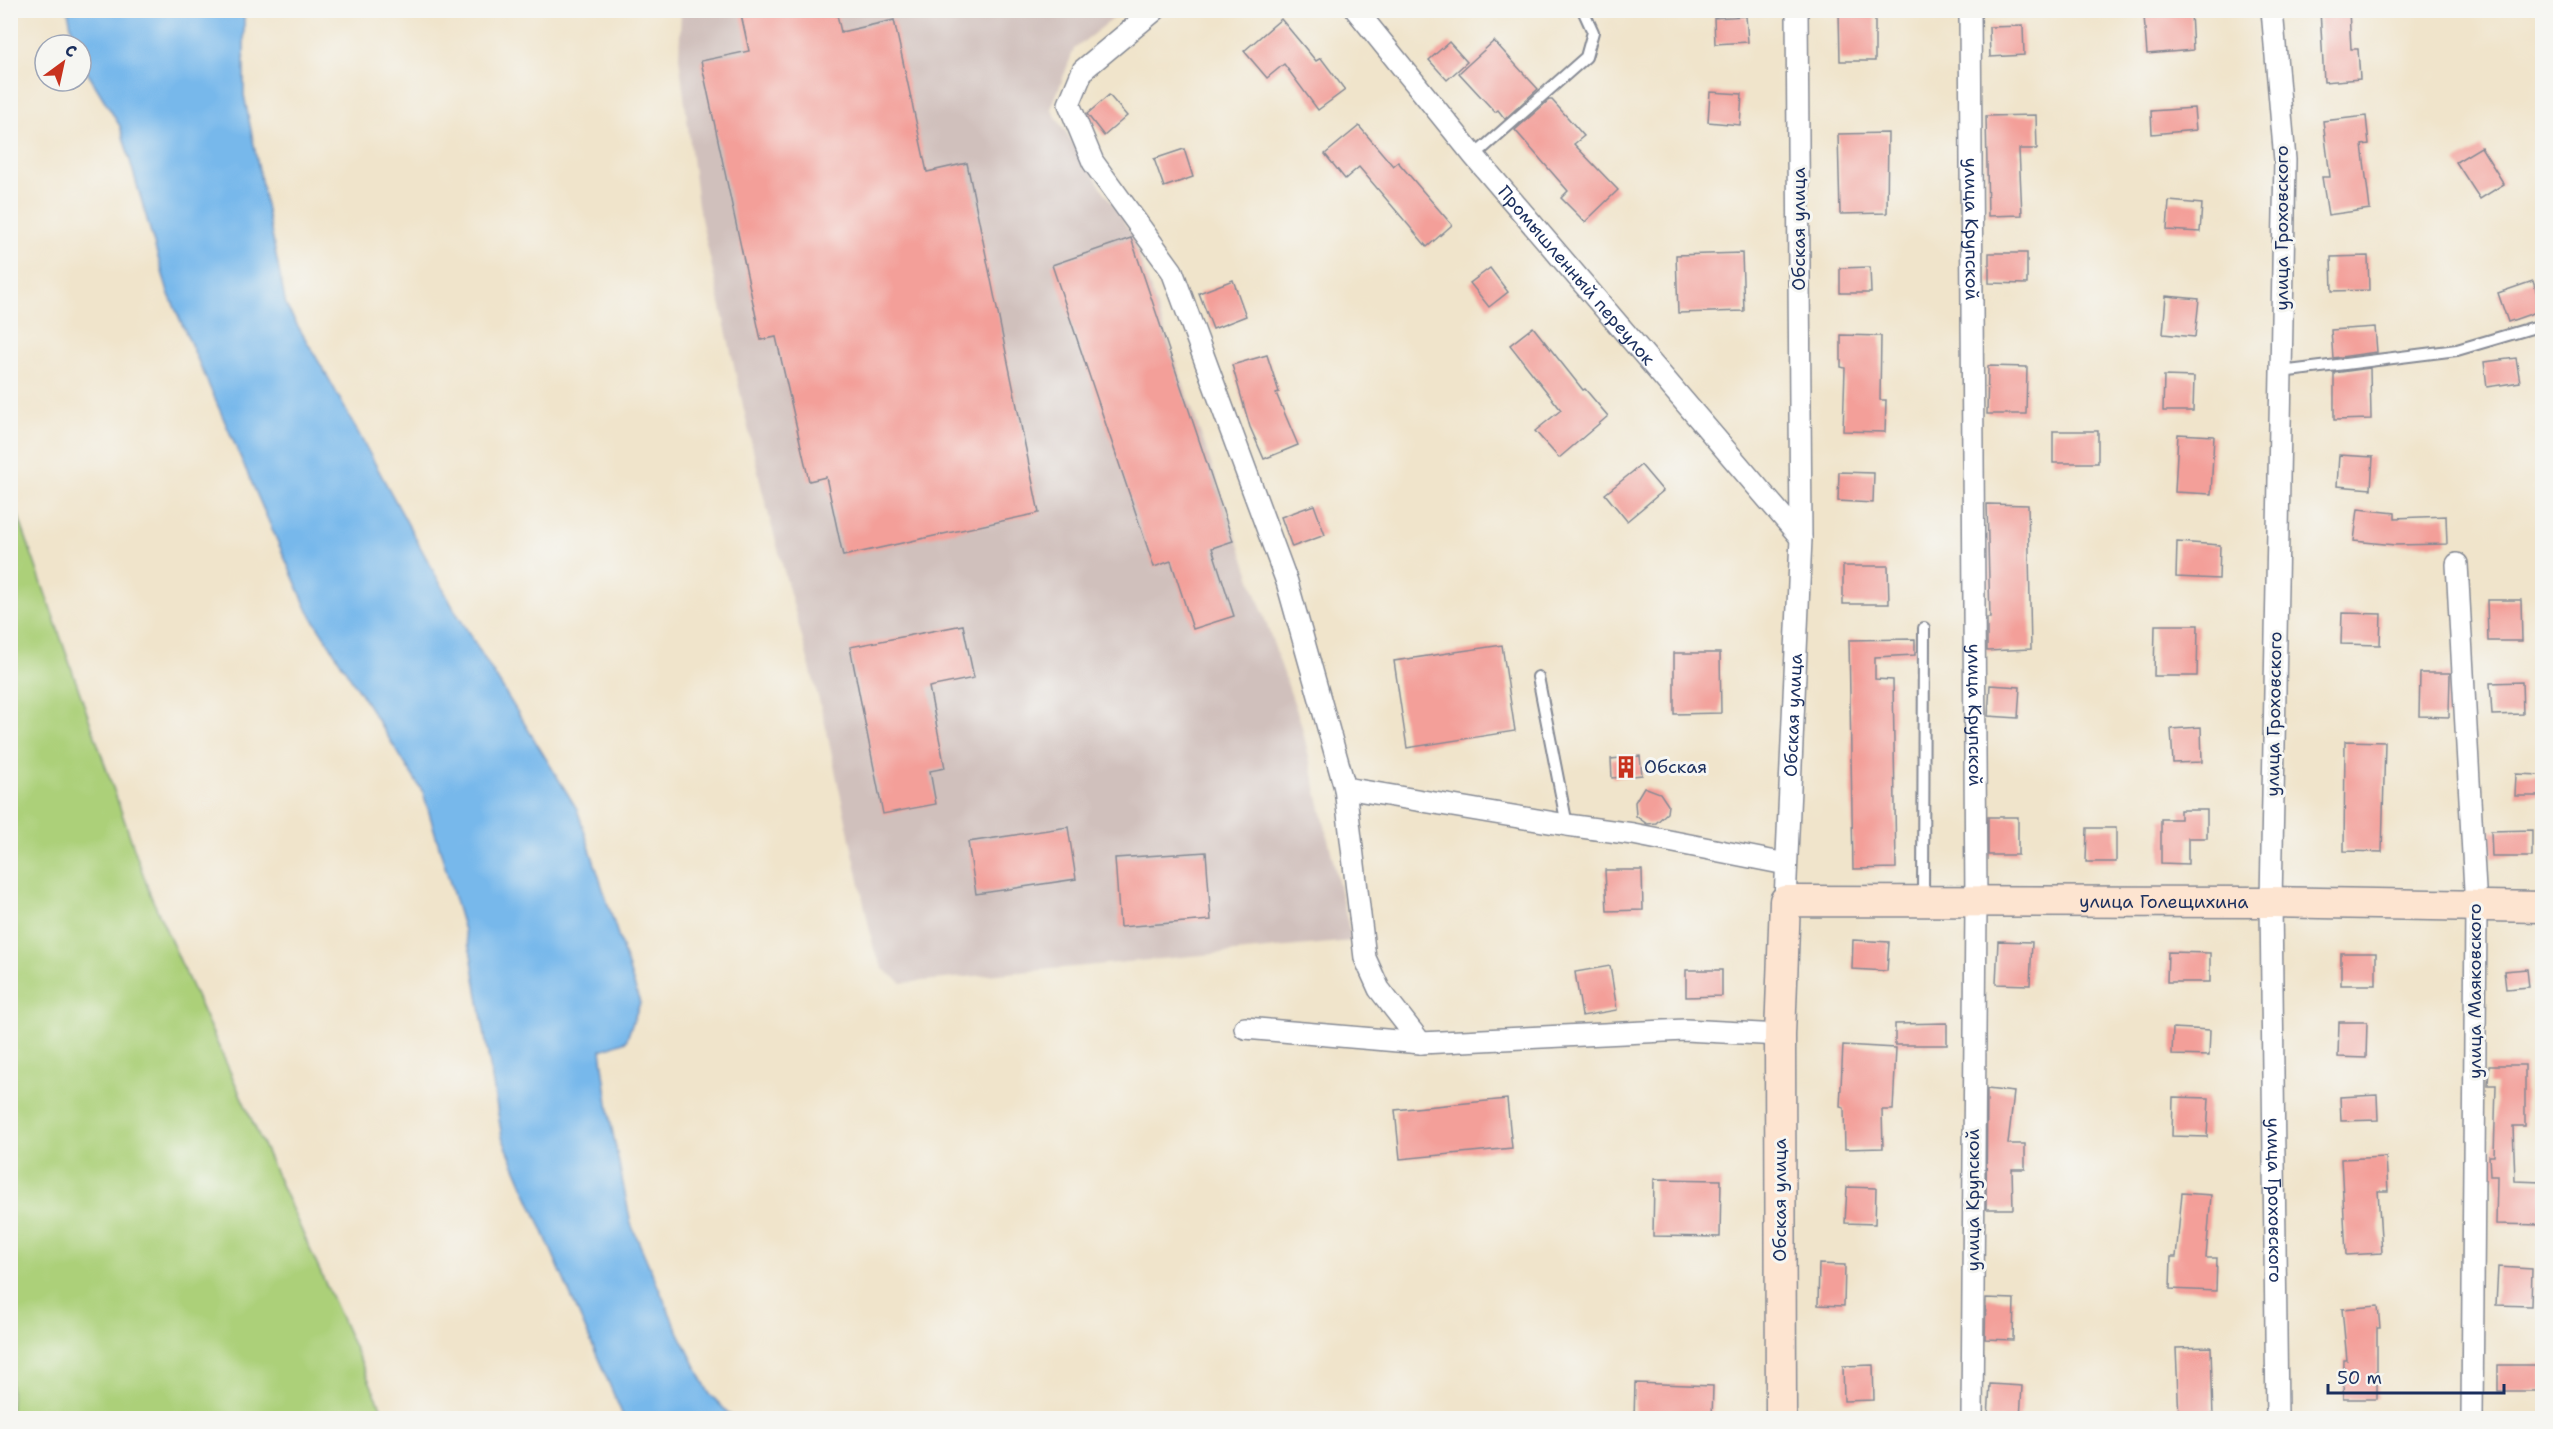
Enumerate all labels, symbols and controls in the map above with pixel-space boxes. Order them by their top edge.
north arrow [33,33,93,93]
text: С [61,39,81,62]
street label: улица Гроховского [2270,145,2294,311]
street label: улица Крупской [1959,158,1984,301]
street label: Обская улица [1787,167,1811,291]
street label: Промышленный переулок [1493,181,1660,371]
street label: улица Гроховского [2261,631,2287,797]
street label: улица Крупской [1962,644,1987,787]
street label: Обская улица [1778,653,1808,778]
building icon: Обская [1613,754,1639,780]
place label: Обская [1644,755,1707,779]
street label: улица Голещихина [2079,890,2249,914]
street label: улица Маяковского [2463,903,2487,1079]
street label: улица Гроховского [2262,1117,2287,1283]
street label: улица Крупской [1961,1129,1985,1271]
street label: Обская улица [1768,1138,1792,1262]
scale bar [2328,1357,2504,1395]
text: 50 m [2337,1366,2382,1390]

